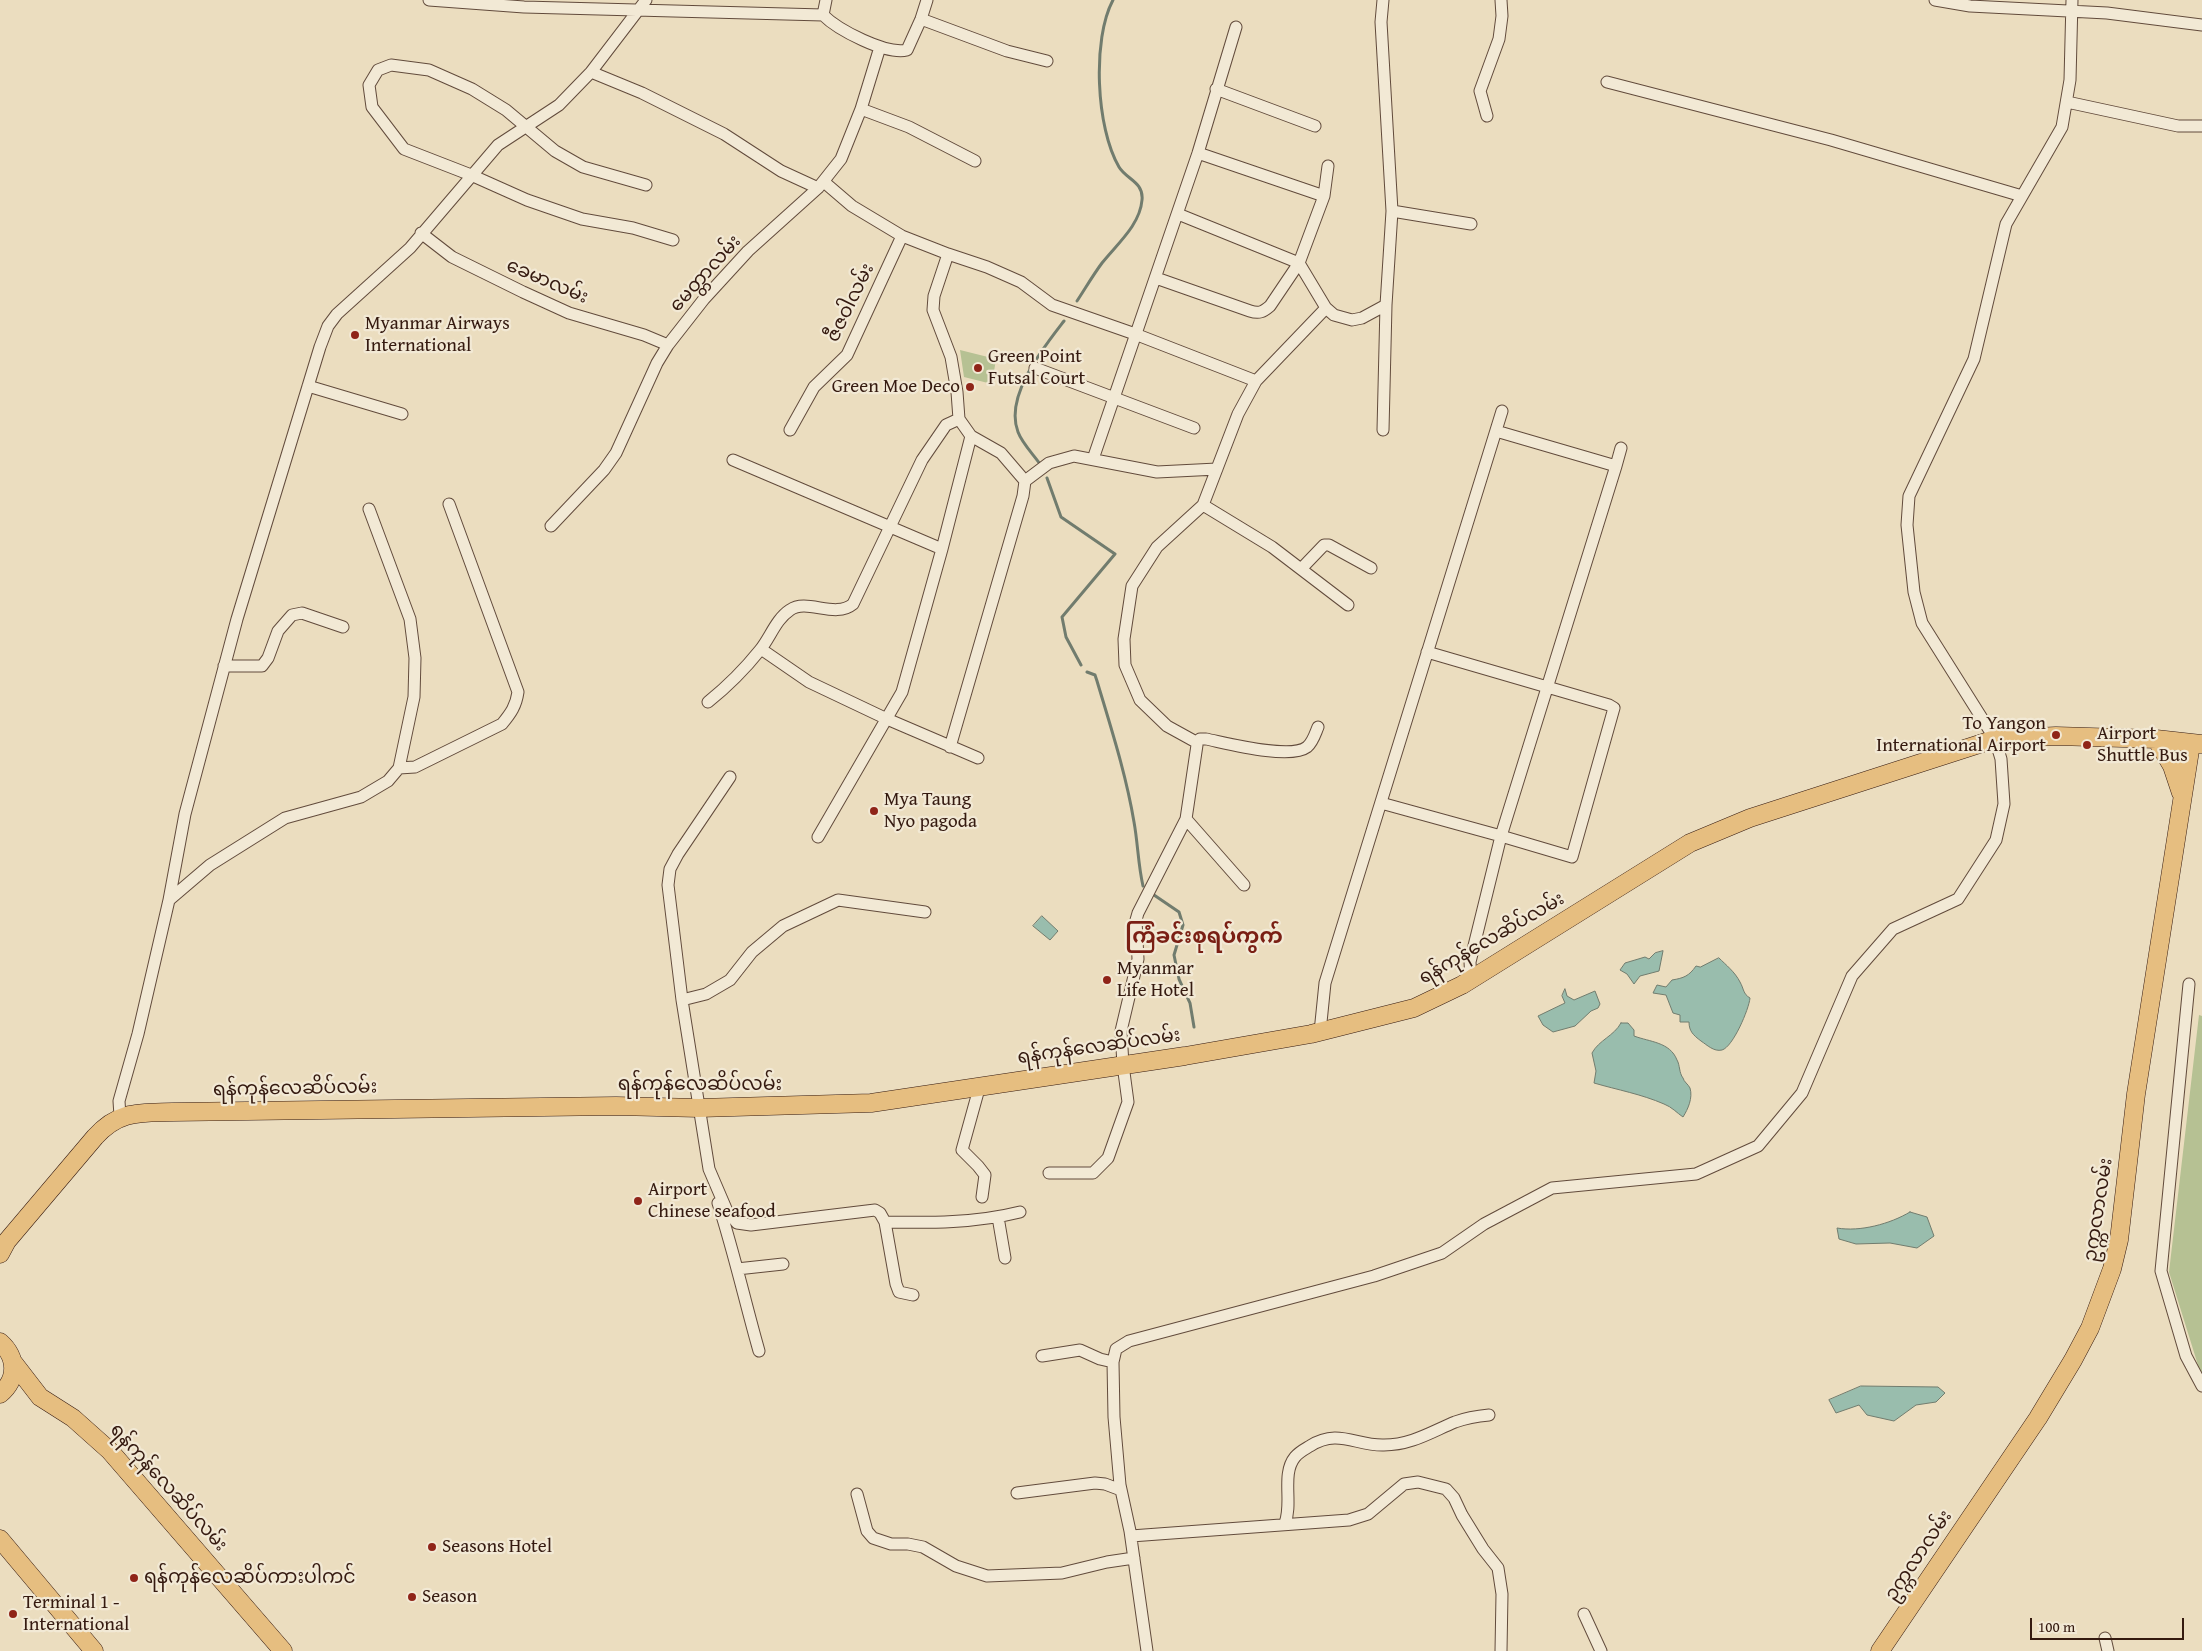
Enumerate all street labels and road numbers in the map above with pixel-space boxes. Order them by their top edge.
street label: မေတ္တာလမ်း [666,231,746,317]
street label: ခေမာလမ်း [503,255,591,309]
street label: ဇီဇဝါလမ်း [822,260,880,346]
street label: ရန်ကုန်လေဆိပ်လမ်း [1415,888,1569,990]
street label: ရန်ကုန်လေဆိပ်လမ်း [1016,1024,1182,1070]
street label: ရန်ကုန်လေဆိပ်လမ်း [618,1074,782,1096]
street label: ရန်ကုန်လေဆိပ်လမ်း [213,1076,377,1102]
street label: ဥက္ကလာလမ်း [2080,1156,2118,1264]
street label: ရန်ကုန်လေဆိပ်လမ်း [105,1419,231,1557]
street label: ဥက္ကလာလမ်း [1880,1506,1958,1606]

